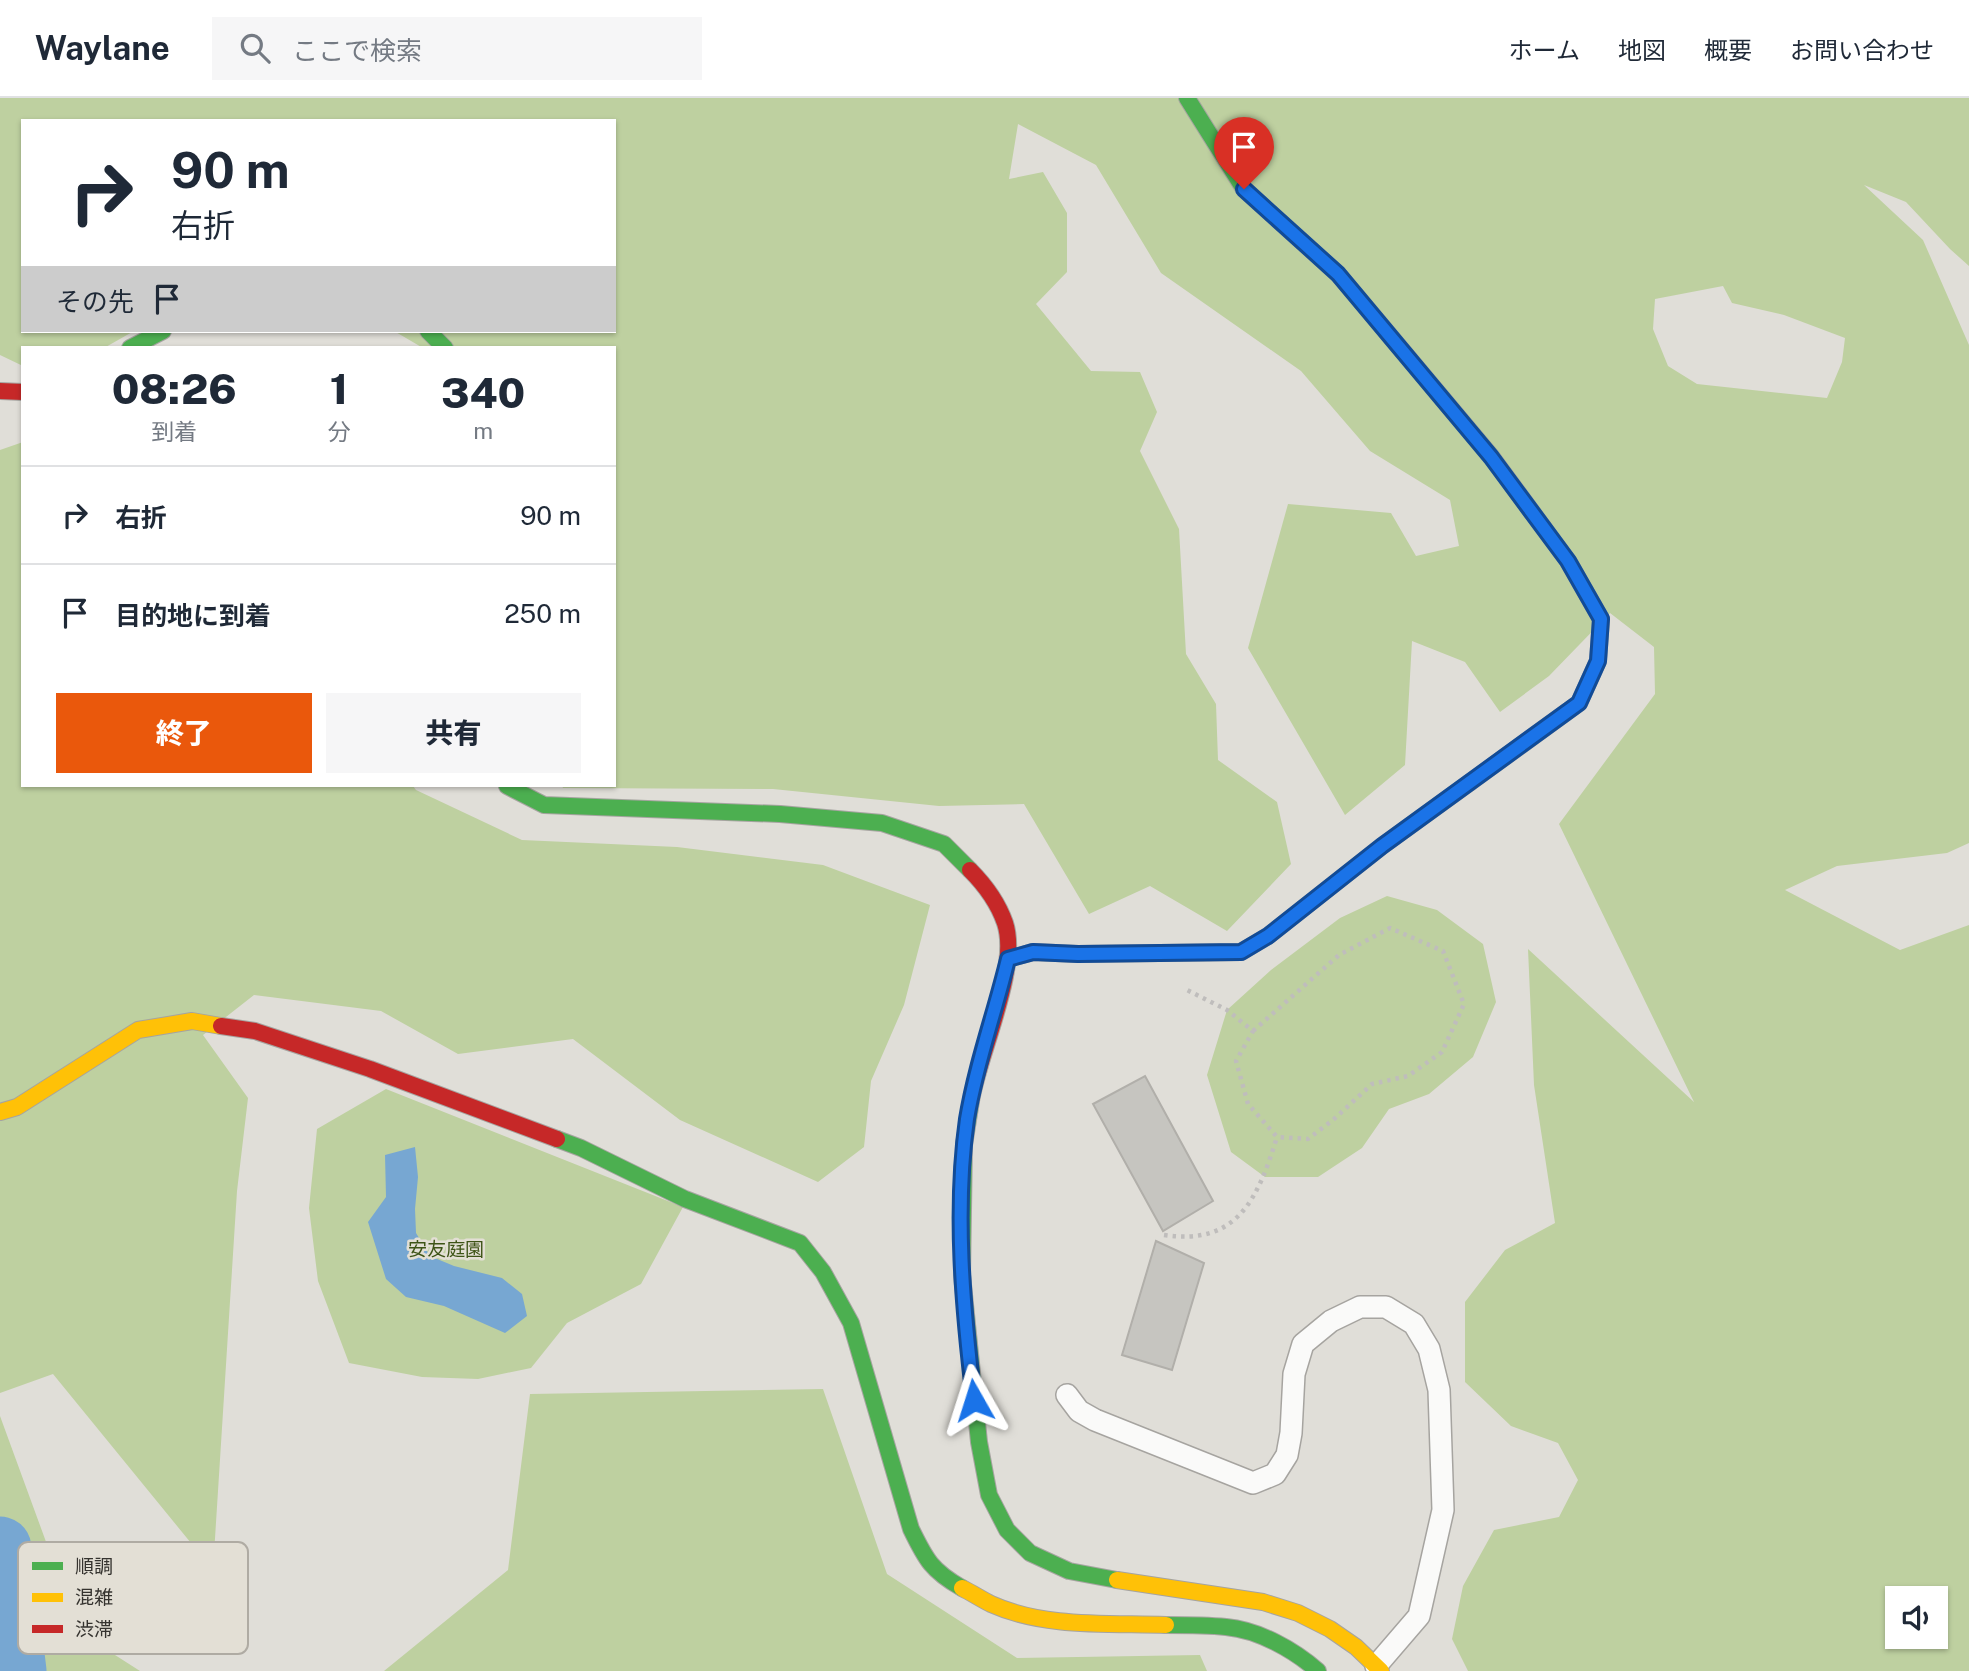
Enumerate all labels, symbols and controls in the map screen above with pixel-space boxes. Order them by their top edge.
search box [212,17,702,80]
text: Waylane [35,29,170,67]
icon: search [236,29,274,67]
text: ここで検索 [292,35,422,66]
text: ホーム [1509,36,1580,64]
text: 地図 [1618,36,1666,64]
text: 概要 [1704,36,1752,64]
text: お問い合わせ [1790,36,1934,64]
pin [1214,117,1274,189]
icon: arrive [1225,128,1263,166]
text: 90 m [171,141,290,199]
icon: right [56,147,147,238]
text: 右折 [171,207,235,244]
icon: arrive [148,280,186,318]
text: その先 [56,286,134,317]
text: 08:26 [112,364,237,413]
text: 1 [330,364,348,413]
text: 340 [441,368,525,417]
text: m [473,417,493,444]
text: 到着 [151,418,197,445]
text: 分 [327,418,350,445]
icon: right [56,496,94,534]
text: 90 m [520,500,581,531]
text: 右折 [115,502,167,533]
icon: arrive [56,594,94,632]
text: 250 m [504,598,581,629]
text: 目的地に到着 [115,600,271,631]
button: 終了 [56,693,312,773]
button: 共有 [326,693,581,773]
park label: 安友庭園 [408,1238,484,1260]
position arrow [937,1363,1011,1437]
legend [18,1542,248,1654]
text: 順調 [75,1555,113,1577]
text: 混雑 [75,1586,113,1608]
map controls [1885,1586,1948,1649]
button: sound [1885,1586,1948,1649]
text: 渋滞 [75,1618,113,1640]

